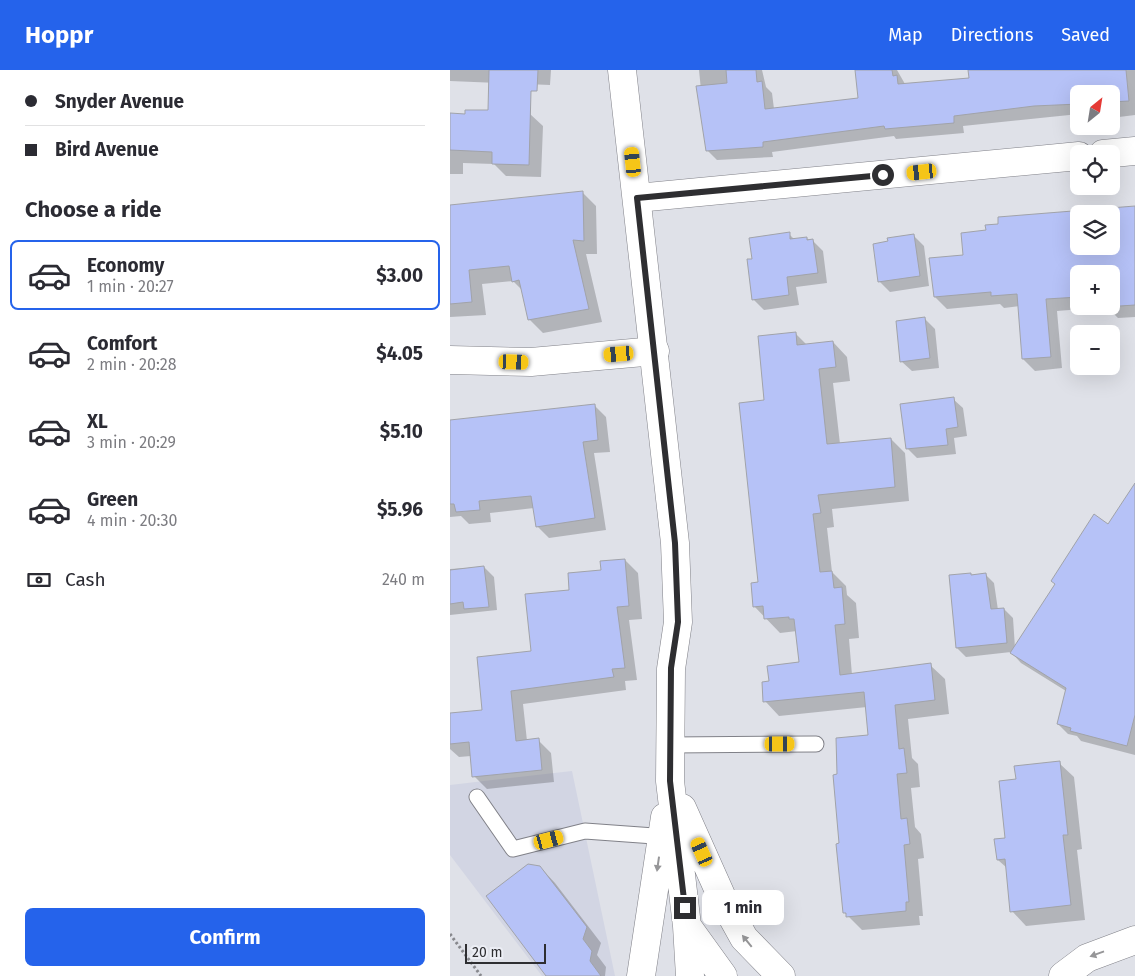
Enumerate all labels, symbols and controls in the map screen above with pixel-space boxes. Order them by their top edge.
text: Hoppr [25,21,93,49]
text: Map [888,24,923,46]
text: Directions [951,24,1033,46]
text: Saved [1061,24,1110,46]
north arrow [1070,85,1120,135]
map controls [1070,85,1120,375]
text: Snyder Avenue [55,90,184,113]
text: Bird Avenue [55,138,159,161]
button: locate [1070,145,1120,195]
car [623,146,642,178]
car [906,163,937,181]
route start [872,164,894,186]
text: Choose a ride [25,196,161,223]
button: layers [1070,205,1120,255]
icon: car [27,253,72,298]
text: Economy [87,254,164,277]
text: $3.00 [376,264,423,287]
button: + [1070,265,1120,315]
text: 1 min · 20:27 [87,277,174,296]
button: − [1070,325,1120,375]
icon: car [27,331,72,376]
text: Comfort [87,332,157,355]
text: $4.05 [376,342,423,365]
car [603,345,634,363]
car [498,354,529,370]
text: 2 min · 20:28 [87,355,177,374]
icon: car [27,409,72,454]
text: XL [87,410,108,433]
text: $5.10 [380,420,423,443]
text: 3 min · 20:29 [87,433,176,452]
icon: car [27,487,72,532]
text: Green [87,488,138,511]
text: $5.96 [377,498,423,521]
text: 4 min · 20:30 [87,511,177,530]
icon: cash [25,566,53,594]
text: Cash [65,568,106,591]
text: 240 m [382,570,425,589]
car [765,737,795,752]
car [532,829,565,851]
car [689,835,714,869]
one-way arrow [654,856,662,872]
callout: 1 min [702,890,785,926]
route end [674,897,696,919]
text: 1 min [724,898,762,917]
button: Confirm [25,908,425,966]
one-way arrow [742,935,753,948]
scale bar [465,941,546,964]
text: 20 m [472,944,502,961]
one-way arrow [1089,950,1104,958]

